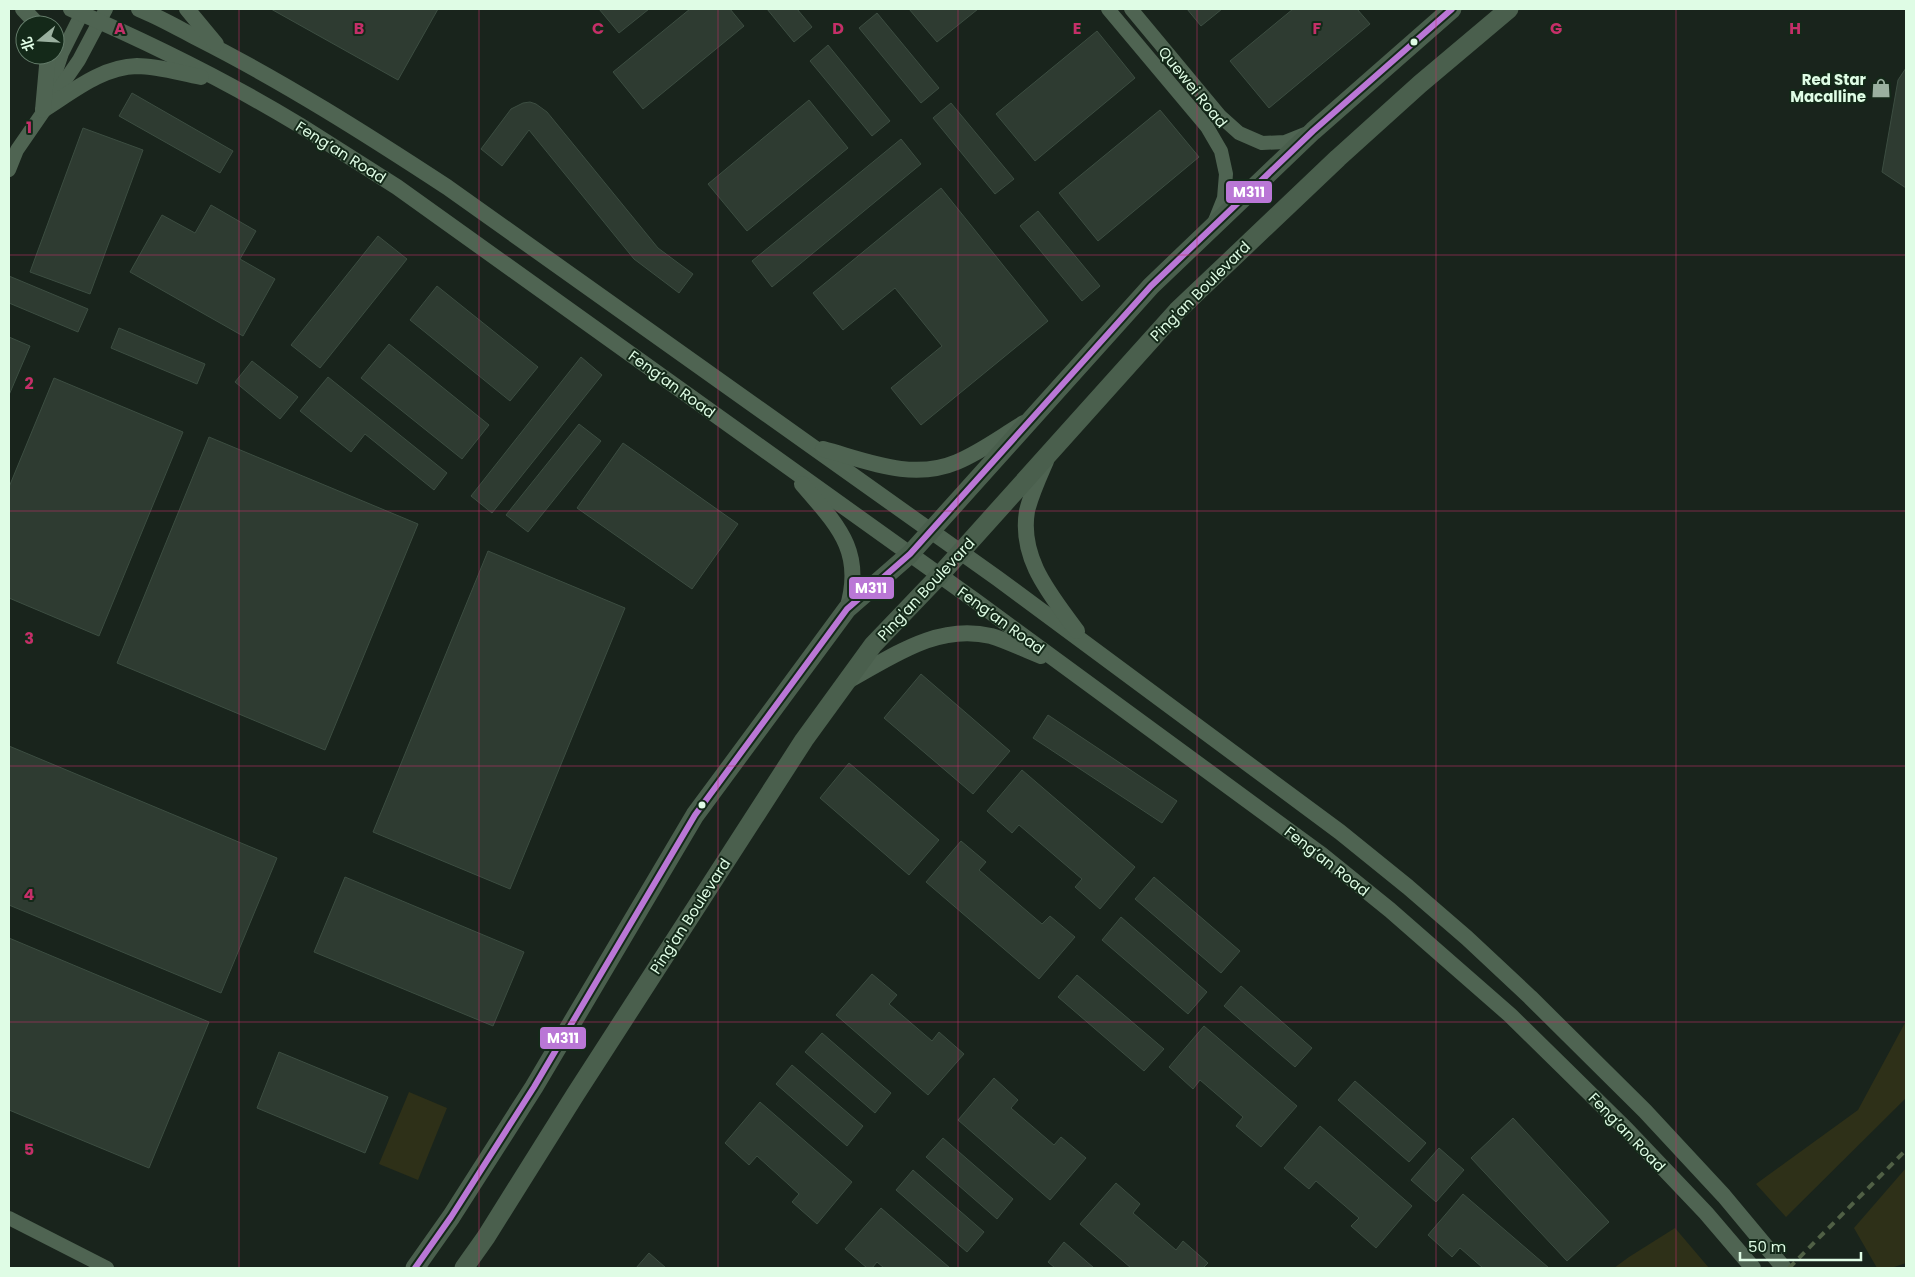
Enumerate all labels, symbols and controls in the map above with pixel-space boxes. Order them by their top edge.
north arrow [15,15,65,65]
text: A [114,17,126,40]
text: B [354,17,364,40]
text: C [592,17,604,40]
text: D [832,17,844,40]
text: E [1073,17,1081,40]
text: F [1313,17,1322,40]
text: G [1550,17,1562,40]
text: H [1789,17,1801,40]
text: 北 [16,34,39,54]
unlabelled marker [1409,37,1419,47]
street label: Quewei Road [1154,42,1232,132]
place label: Red Star Macalline [1790,69,1867,107]
shop icon: Red Star Macalline [1870,77,1892,99]
text: 1 [26,116,32,139]
street label: Feng’an Road [292,116,390,188]
line badge: M311 [1225,180,1273,204]
text: M311 [1233,182,1265,202]
street label: Ping'an Boulevard [1145,236,1255,346]
street label: Feng’an Road [624,345,720,423]
text: 2 [24,372,34,395]
street label: Ping'an Boulevard [873,533,979,645]
line badge: M311 [848,576,895,600]
text: M311 [855,578,887,598]
street label: Feng’an Road [953,581,1049,659]
text: 3 [24,627,34,650]
unlabelled marker [697,800,707,810]
street label: Feng’an Road [1280,821,1374,901]
street label: Ping'an Boulevard [645,854,735,978]
text: 4 [24,883,35,906]
line badge: M311 [539,1026,587,1050]
text: M311 [547,1028,579,1048]
street label: Feng’an Road [1584,1088,1670,1176]
text: 5 [24,1138,34,1161]
scale bar [1740,1230,1861,1262]
text: 50 m [1748,1236,1786,1257]

